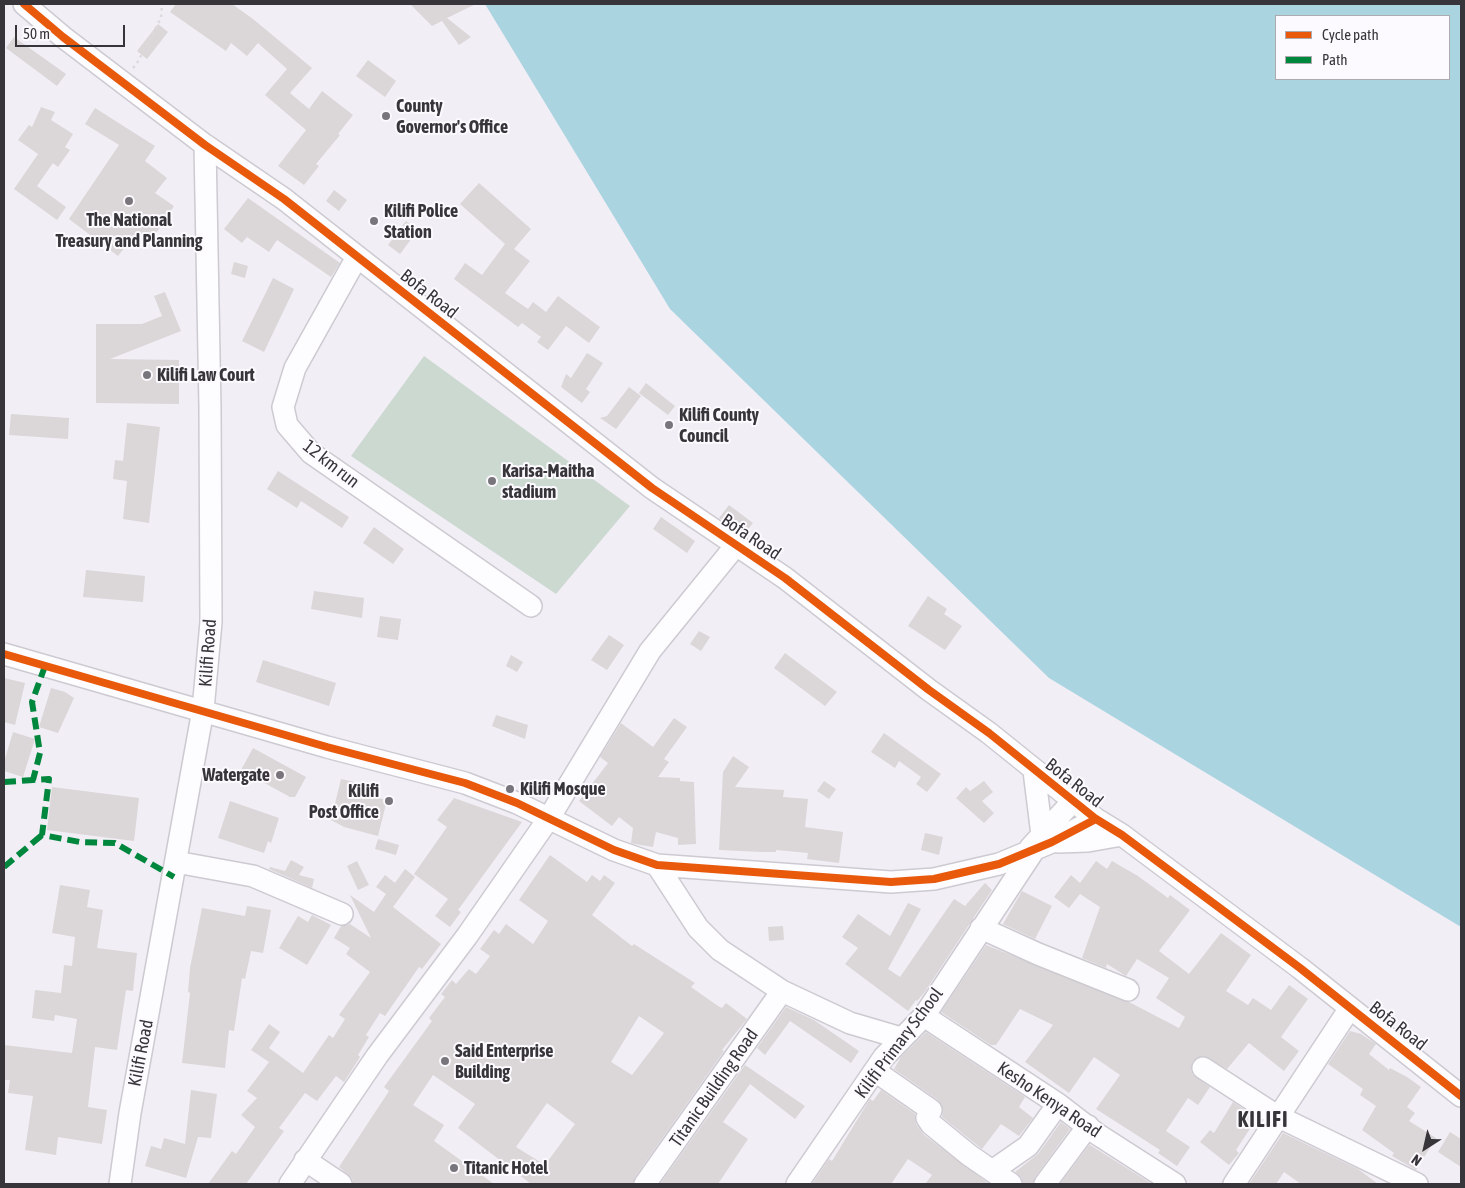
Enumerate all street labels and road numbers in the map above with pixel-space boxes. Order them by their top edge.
street label: Bofa Road [396,265,462,323]
street label: 12 km run [299,435,363,493]
street label: Bofa Road [717,509,785,565]
street label: Kilifi Road [195,618,221,688]
street label: Bofa Road [1041,754,1107,812]
street label: Kilifi Primary School [850,983,948,1103]
street label: Bofa Road [1365,997,1431,1055]
street label: Kilifi Road [124,1018,158,1088]
street label: Titanic Building Road [665,1025,763,1151]
street label: Kesho Kenya Road [993,1057,1105,1143]

